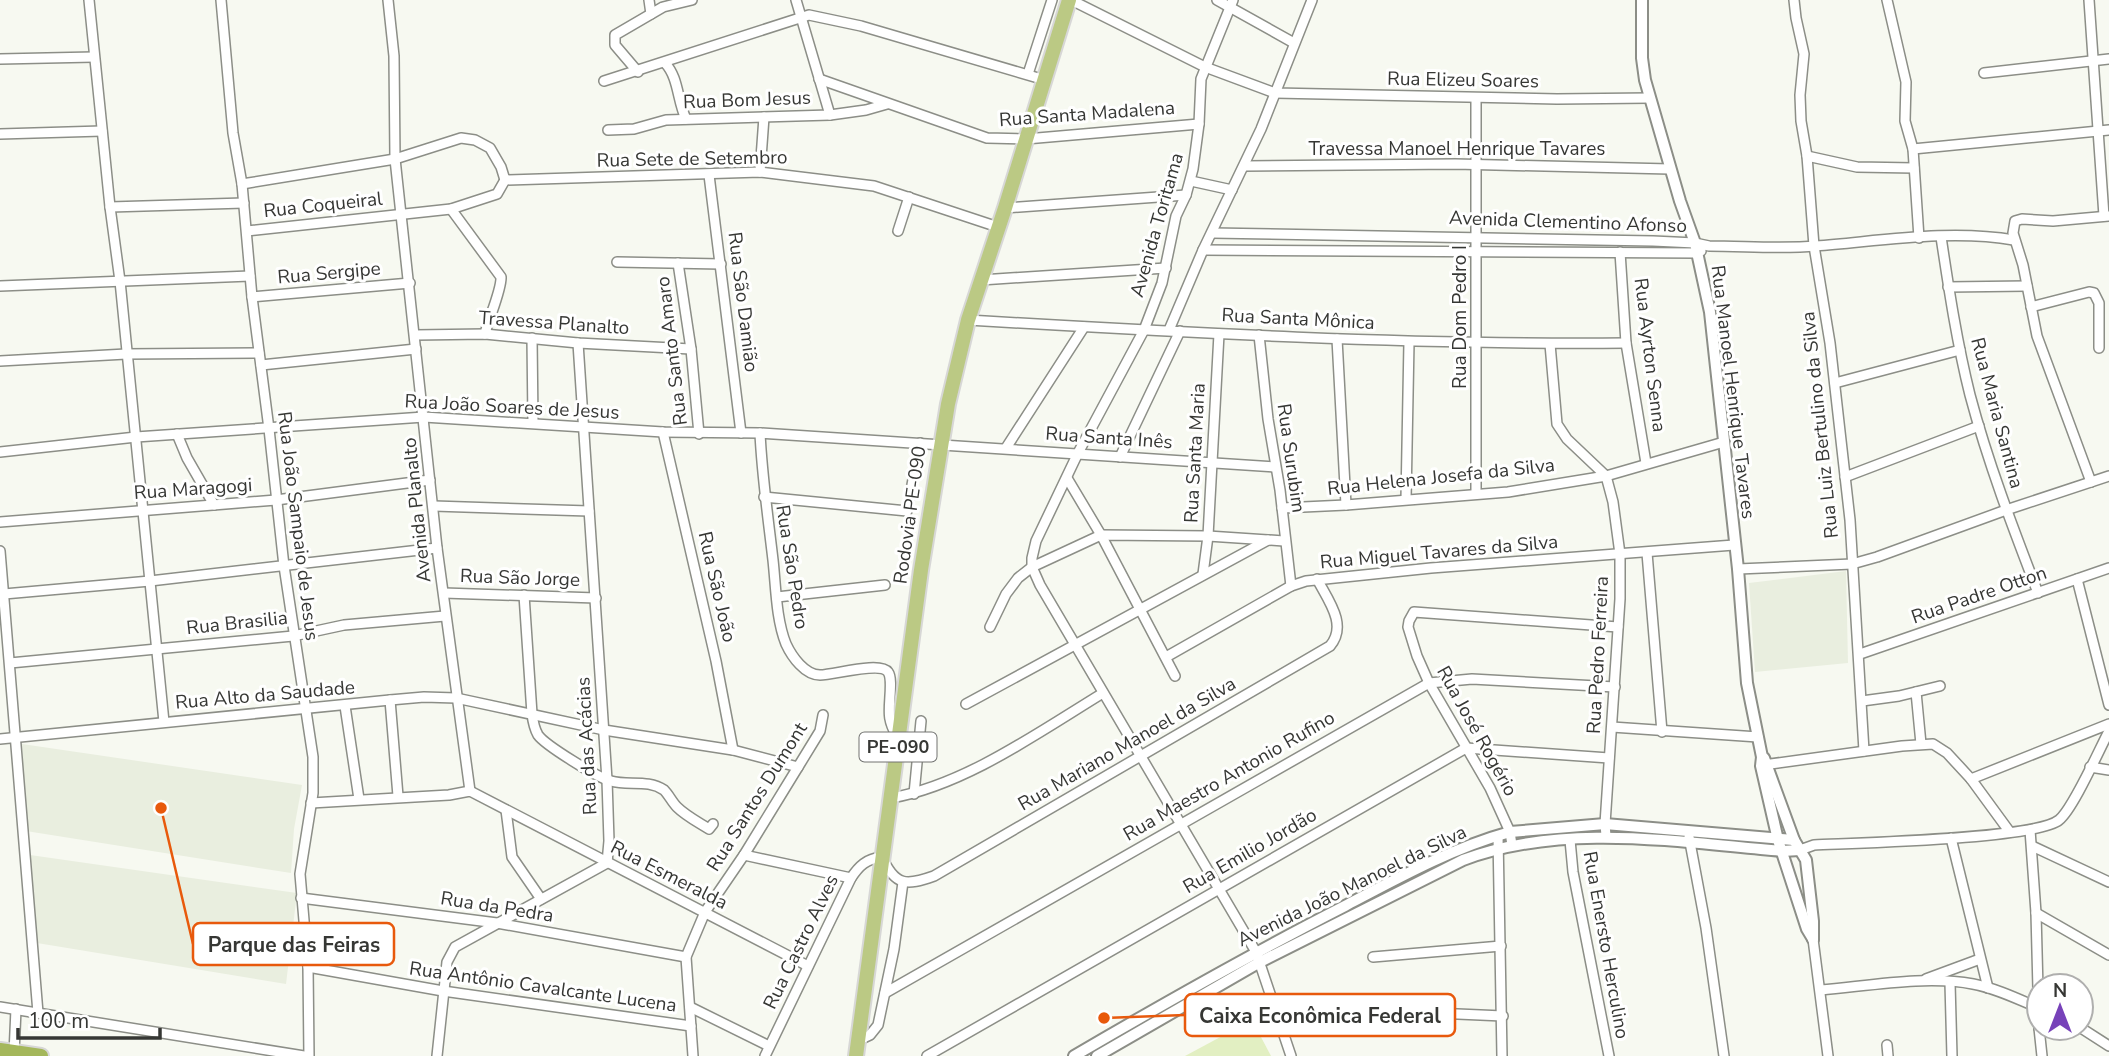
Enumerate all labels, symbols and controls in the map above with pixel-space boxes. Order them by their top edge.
street label: Rua Elizeu Soares [1387,66,1539,94]
street label: Rua Bom Jesus [683,85,811,115]
street label: Rua Santa Madalena [998,95,1176,133]
street label: Travessa Manoel Henrique Tavares [1309,136,1605,162]
street label: Rua Sete de Setembro [596,144,788,174]
street label: Avenida Toritama [1124,150,1190,300]
street label: Rua Coqueiral [262,186,384,224]
street label: Avenida Clementino Afonso [1449,205,1687,239]
street label: Rua São Damião [722,230,764,374]
street label: Rua Dom Pedro I [1447,245,1473,389]
street label: Rua Sergipe [276,256,382,290]
street label: Rua Manoel Henrique Tavares [1705,264,1761,520]
street label: Rua Santo Amaro [650,275,694,427]
street label: Rua Ayrton Senna [1628,277,1672,433]
street label: Rua Santa Mônica [1221,302,1375,336]
street label: Travessa Planalto [478,305,630,341]
street label: Rua Luiz Bertulino da Silva [1795,310,1845,540]
street label: Rua Maria Santina [1964,335,2030,491]
street label: Rua Santa Maria [1178,382,1212,524]
street label: Rua João Soares de Jesus [404,388,620,426]
street label: Rua Surubim [1270,402,1312,514]
street label: Rua João Sampaio de Jesus [271,410,325,642]
street label: Rua Santa Inês [1045,421,1173,455]
street label: Avenida Planalto [396,436,438,584]
street label: Rodovia PE-090 [887,444,933,586]
street label: Rua Helena Josefa da Silva [1326,452,1556,502]
street label: Rua Maragogi [133,472,253,506]
street label: Rua São Pedro [769,503,815,631]
street label: Rua São João [692,529,742,645]
street label: Rua Miguel Tavares da Silva [1319,529,1559,575]
street label: Rua Padre Otton [1908,560,2050,630]
street label: Rua São Jorge [459,563,581,593]
street label: Rua Pedro Ferreira [1581,575,1615,735]
street label: Rua Brasilia [185,605,289,641]
street label: Rua José Rogério [1430,661,1524,801]
street label: Rua Mariano Manoel da Silva [1013,671,1241,817]
street label: Rua Alto da Saudade [174,674,356,716]
street label: Rua das Acácias [570,676,604,816]
street label: Rua Maestro Antonio Rufino [1118,705,1340,847]
street label: Rua Santos Dumont [701,717,814,876]
road number: PE-090 [860,732,936,762]
street label: Rua Emilio Jordão [1178,802,1322,900]
street label: Avenida João Manoel da Silva [1233,819,1471,953]
street label: Rua Esmeralda [606,834,732,916]
street label: Rua Enersto Herculino [1577,849,1635,1041]
street label: Rua Castro Alves [757,870,845,1014]
street label: Rua da Pedra [439,885,555,929]
callout: Parque das Feiras [193,923,394,965]
text: Parque das Feiras [208,931,380,959]
street label: Rua Antônio Cavalcante Lucena [408,955,678,1019]
north arrow [2025,972,2095,1042]
text: N [2053,978,2067,1004]
callout: Caixa Econômica Federal [1185,994,1455,1036]
scale bar [18,996,159,1040]
text: Caixa Econômica Federal [1199,1002,1441,1030]
text: 100 m [28,1007,89,1035]

